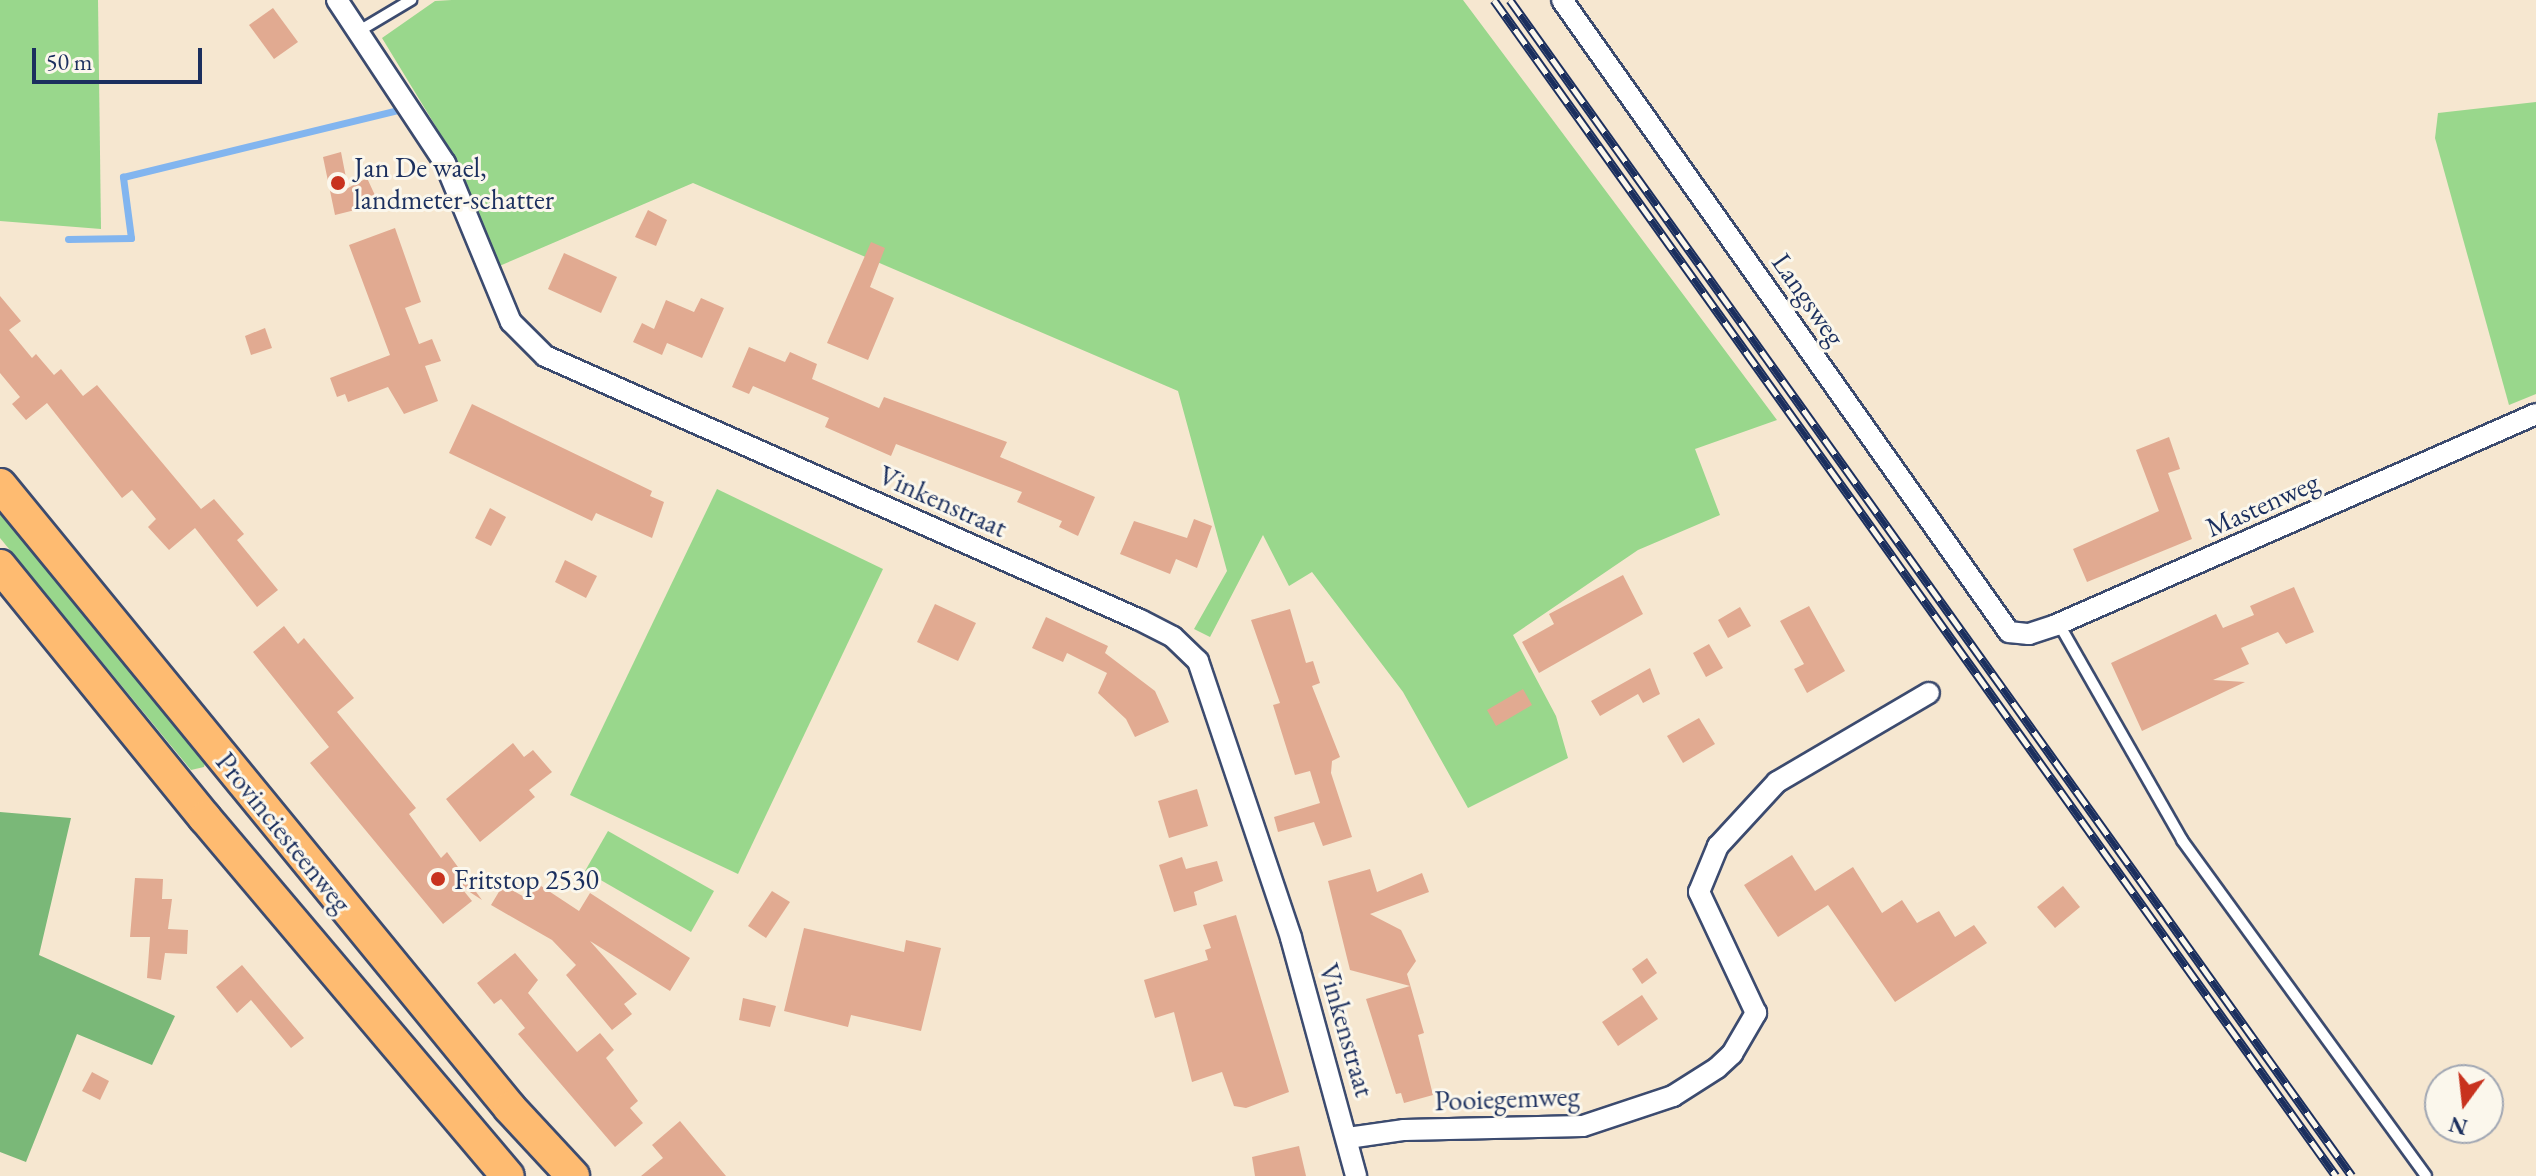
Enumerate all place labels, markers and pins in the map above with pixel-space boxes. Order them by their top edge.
place label: Jan De wael, landmeter-schatter [354,150,554,216]
marker: Jan De wael, landmeter-schatter [329,174,347,192]
place label: Fritstop 2530 [454,862,599,896]
marker: Fritstop 2530 [429,870,447,888]

